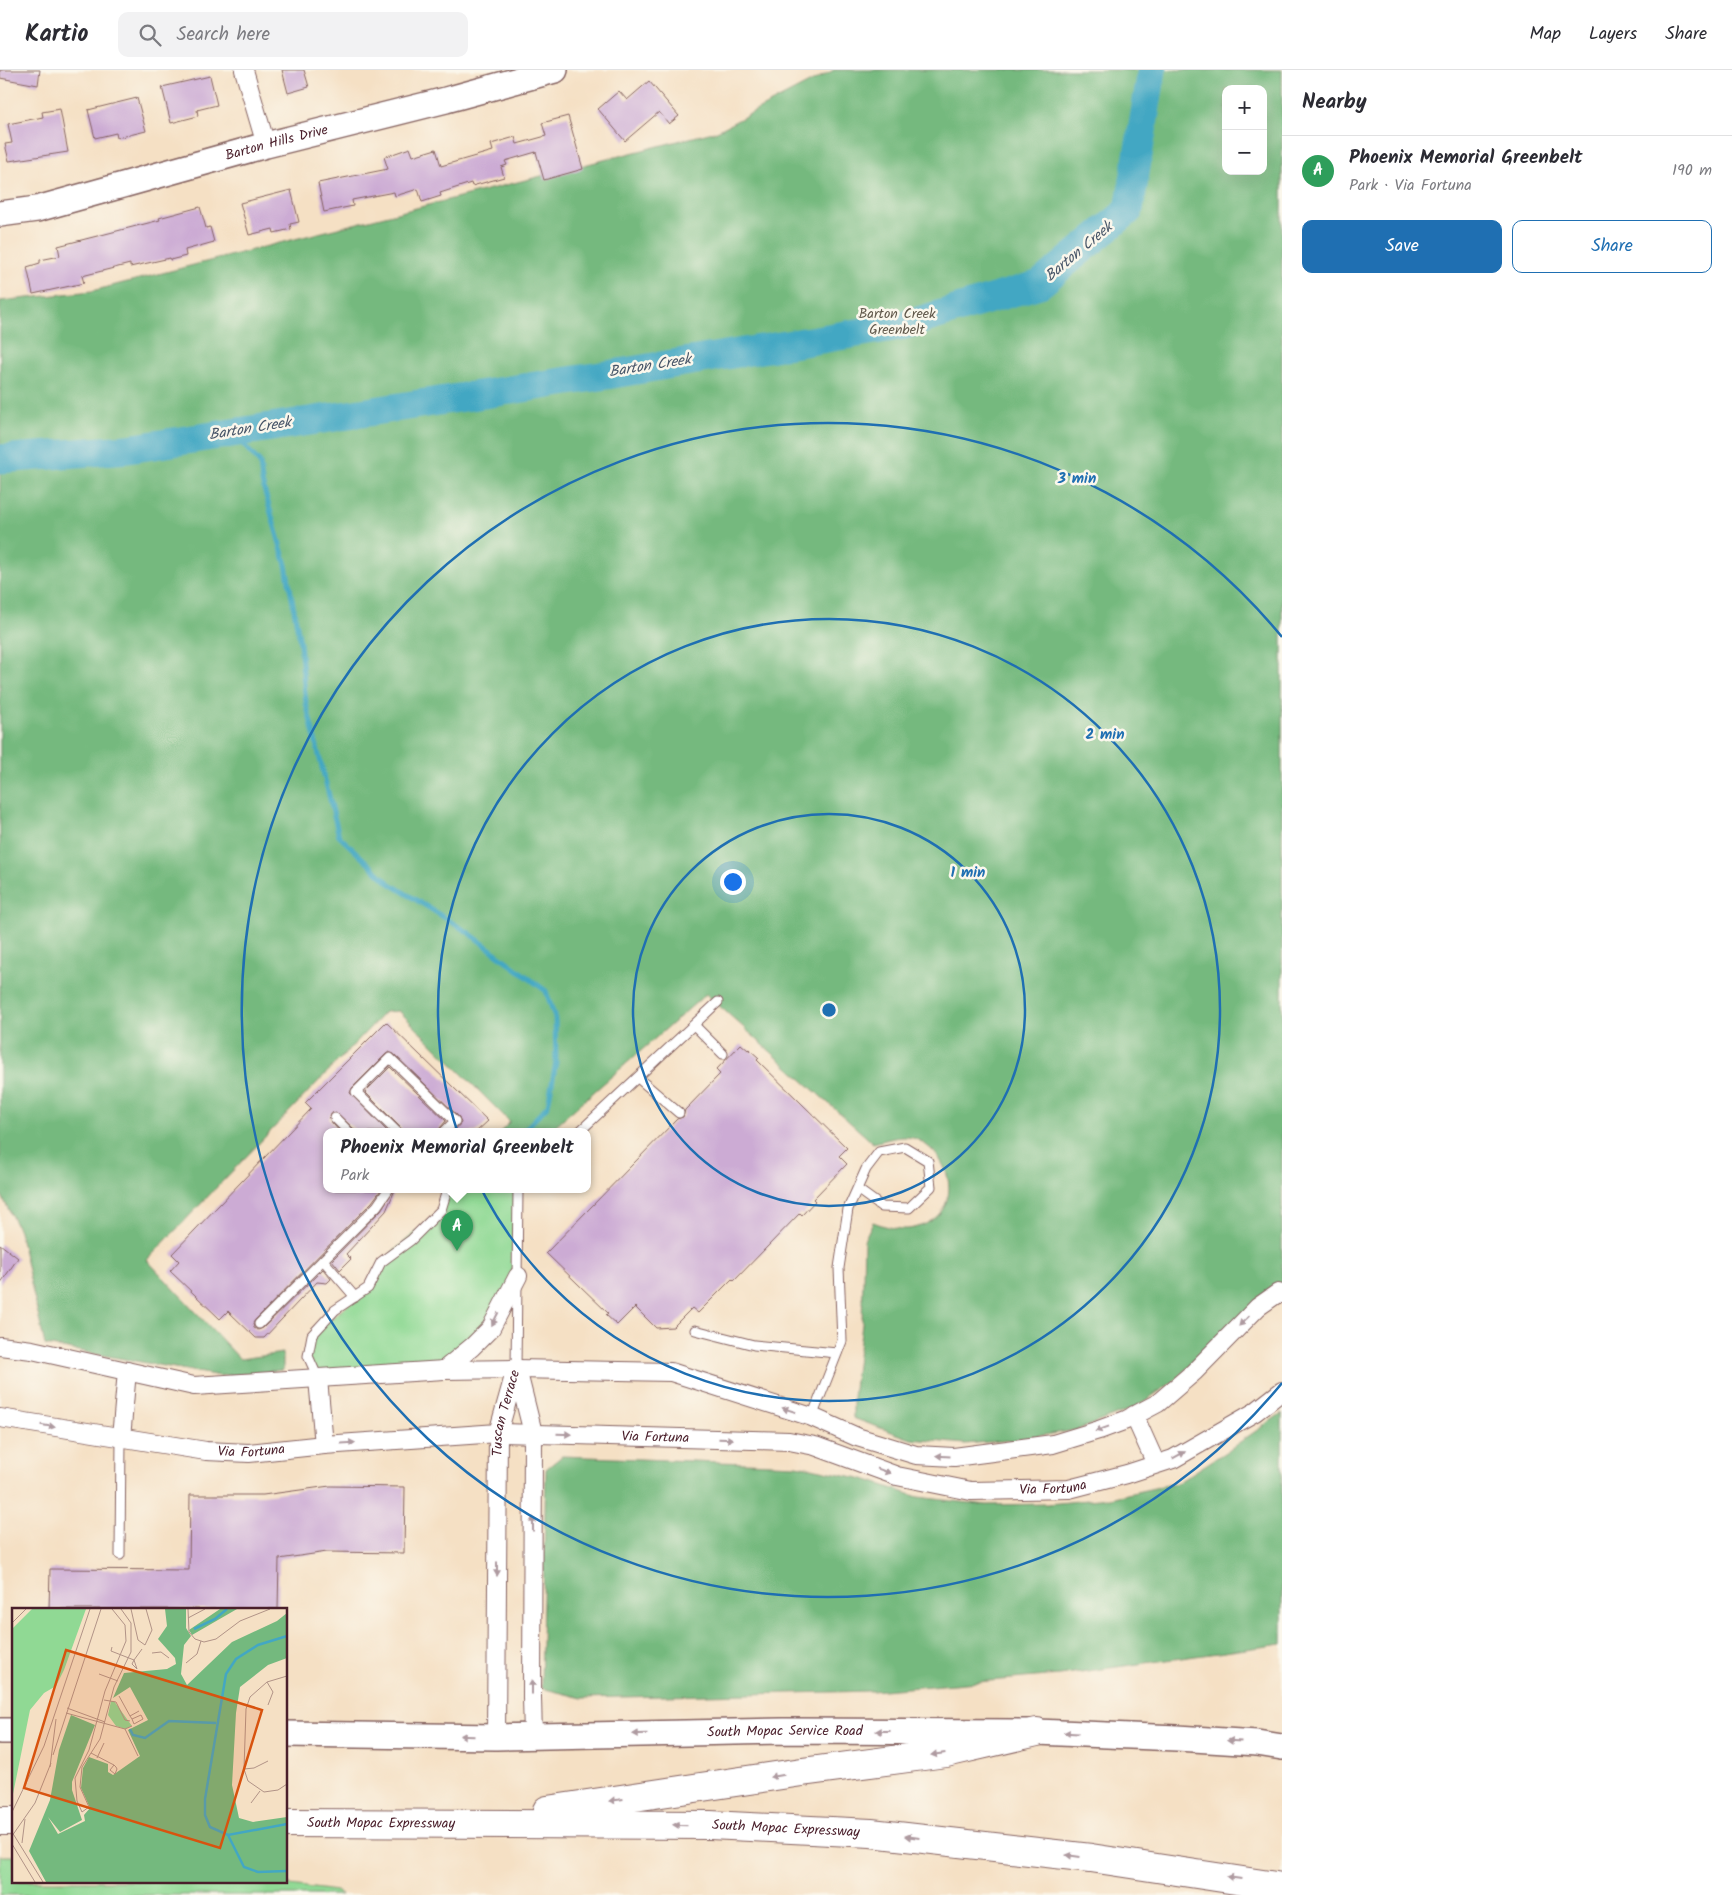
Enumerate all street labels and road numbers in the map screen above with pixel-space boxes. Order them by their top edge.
street label: Barton Hills Drive [223,119,331,167]
street label: Tuscan Terrace [487,1367,526,1456]
street label: Via Fortuna [621,1425,689,1449]
street label: Via Fortuna [217,1438,286,1464]
street label: Via Fortuna [1019,1474,1089,1501]
street label: South Mopac Service Road [707,1720,864,1744]
street label: South Mopac Expressway [307,1812,455,1835]
street label: South Mopac Expressway [711,1814,861,1843]

